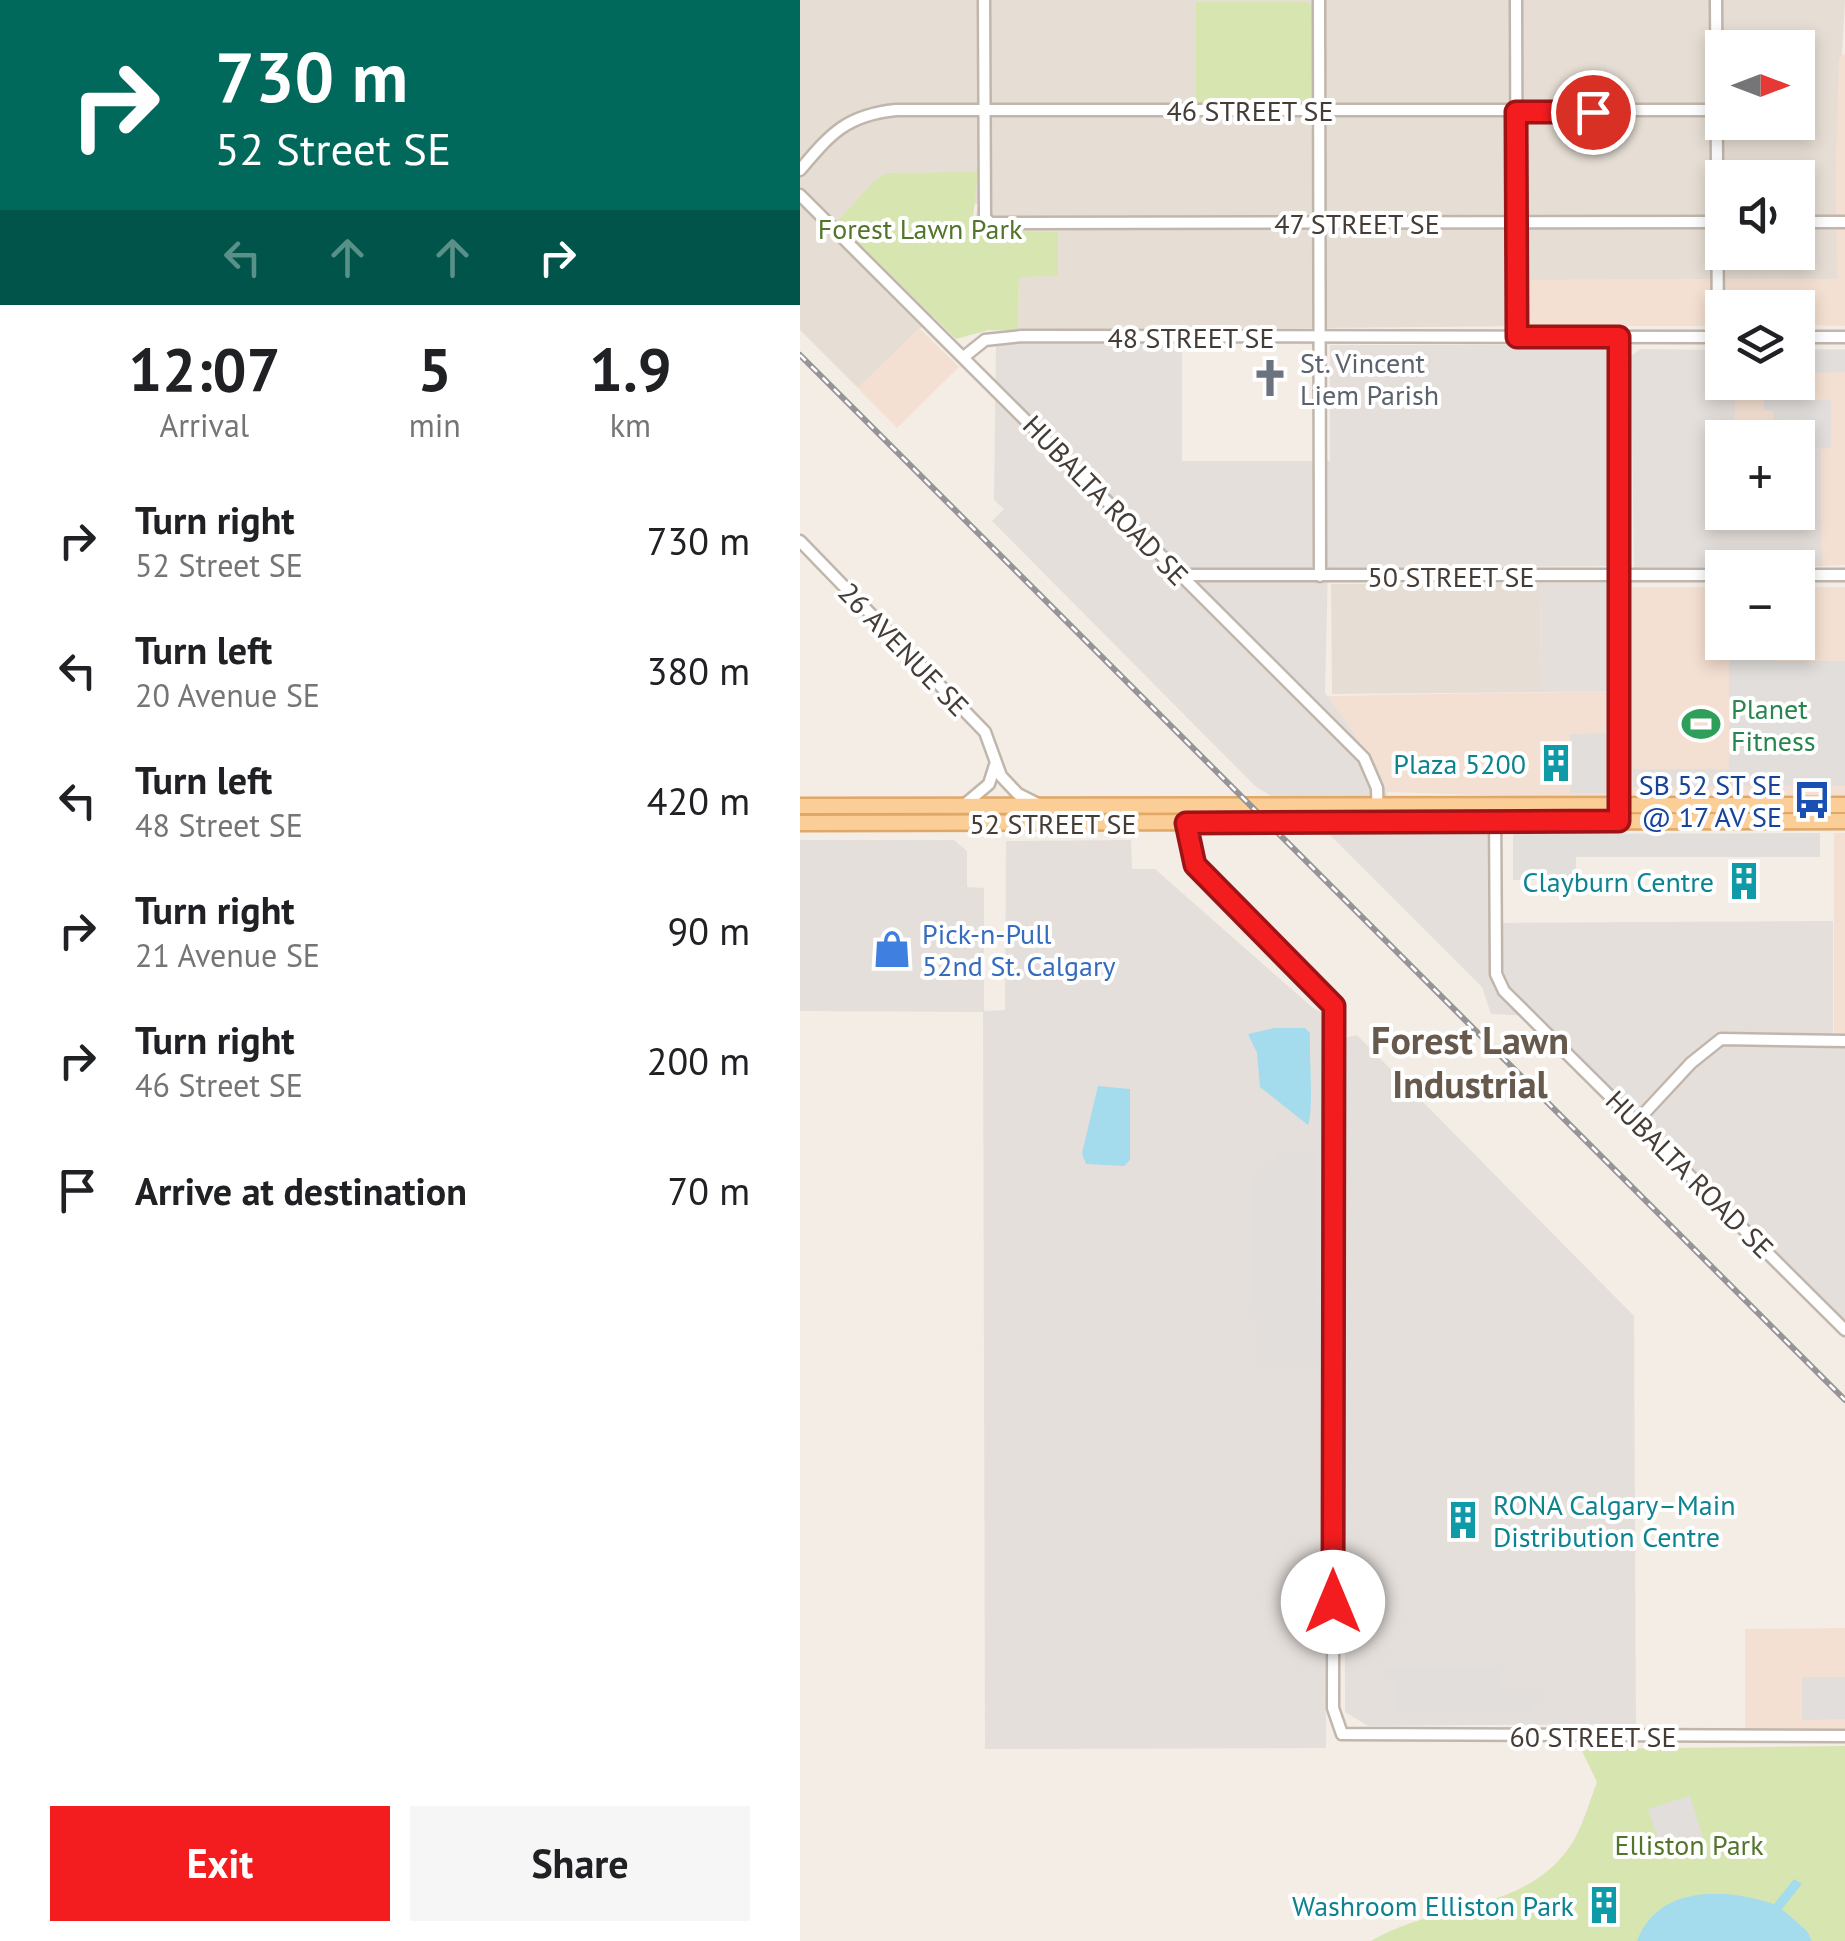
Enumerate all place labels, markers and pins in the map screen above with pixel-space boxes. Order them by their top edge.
pin [1551,70,1636,155]
place label: St. Vincent Liem Parish [1300,344,1439,413]
church icon: St. Vincent Liem Parish [1249,357,1291,399]
place label: Planet Fitness [1731,690,1816,759]
sports icon: Planet Fitness [1680,703,1722,745]
building icon: Plaza 5200 [1535,742,1577,784]
place label: Plaza 5200 [1393,745,1526,782]
place label: SB 52 ST SE @ 17 AV SE [1639,766,1782,835]
bus stop icon: SB 52 ST SE @ 17 AV SE [1791,779,1833,821]
building icon: Clayburn Centre [1723,860,1765,902]
place label: Clayburn Centre [1523,863,1714,900]
place label: Pick-n-Pull 52nd St. Calgary [922,915,1116,984]
shop icon: Pick-n-Pull 52nd St. Calgary [871,928,913,970]
place label: RONA Calgary–Main Distribution Centre [1493,1486,1736,1555]
building icon: RONA Calgary–Main Distribution Centre [1442,1499,1484,1541]
building icon: Washroom Elliston Park [1583,1884,1625,1926]
place label: Washroom Elliston Park [1292,1887,1575,1924]

